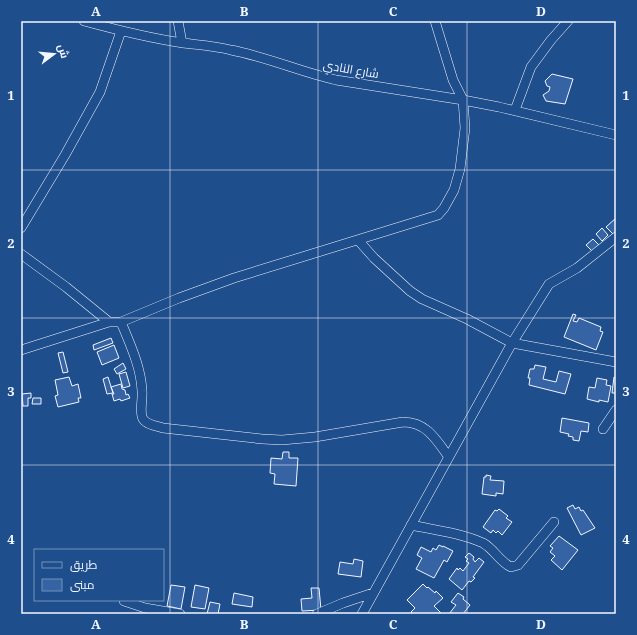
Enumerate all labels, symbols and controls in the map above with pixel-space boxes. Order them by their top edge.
text: A [91,2,101,20]
text: B [240,2,249,20]
text: C [389,2,398,20]
text: D [536,2,546,20]
north arrow [34,34,74,74]
text: ش [55,42,73,60]
street label: شارع النادي [321,56,380,84]
text: 1 [7,86,15,104]
text: 1 [622,86,630,104]
text: 2 [7,234,15,252]
text: 2 [622,234,630,252]
text: 3 [7,382,15,400]
text: 3 [622,382,630,400]
text: 4 [7,530,15,548]
text: 4 [622,530,630,548]
legend [34,549,164,601]
text: طريق [70,556,98,573]
text: مبنى [70,576,95,593]
text: A [91,615,101,633]
text: B [240,615,249,633]
text: C [389,615,398,633]
text: D [536,615,546,633]

